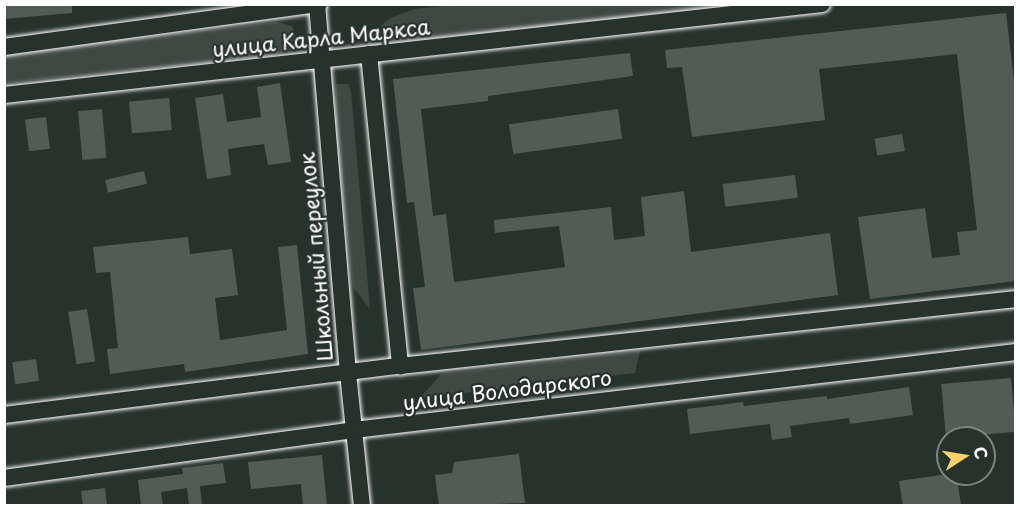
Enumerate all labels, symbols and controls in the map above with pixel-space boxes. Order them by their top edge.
street label: улица Карла Маркса [210,13,432,61]
street label: Школьный переулок [293,152,337,362]
street label: улица Володарского [401,364,613,414]
north arrow [936,426,996,486]
text: С [969,444,995,461]

